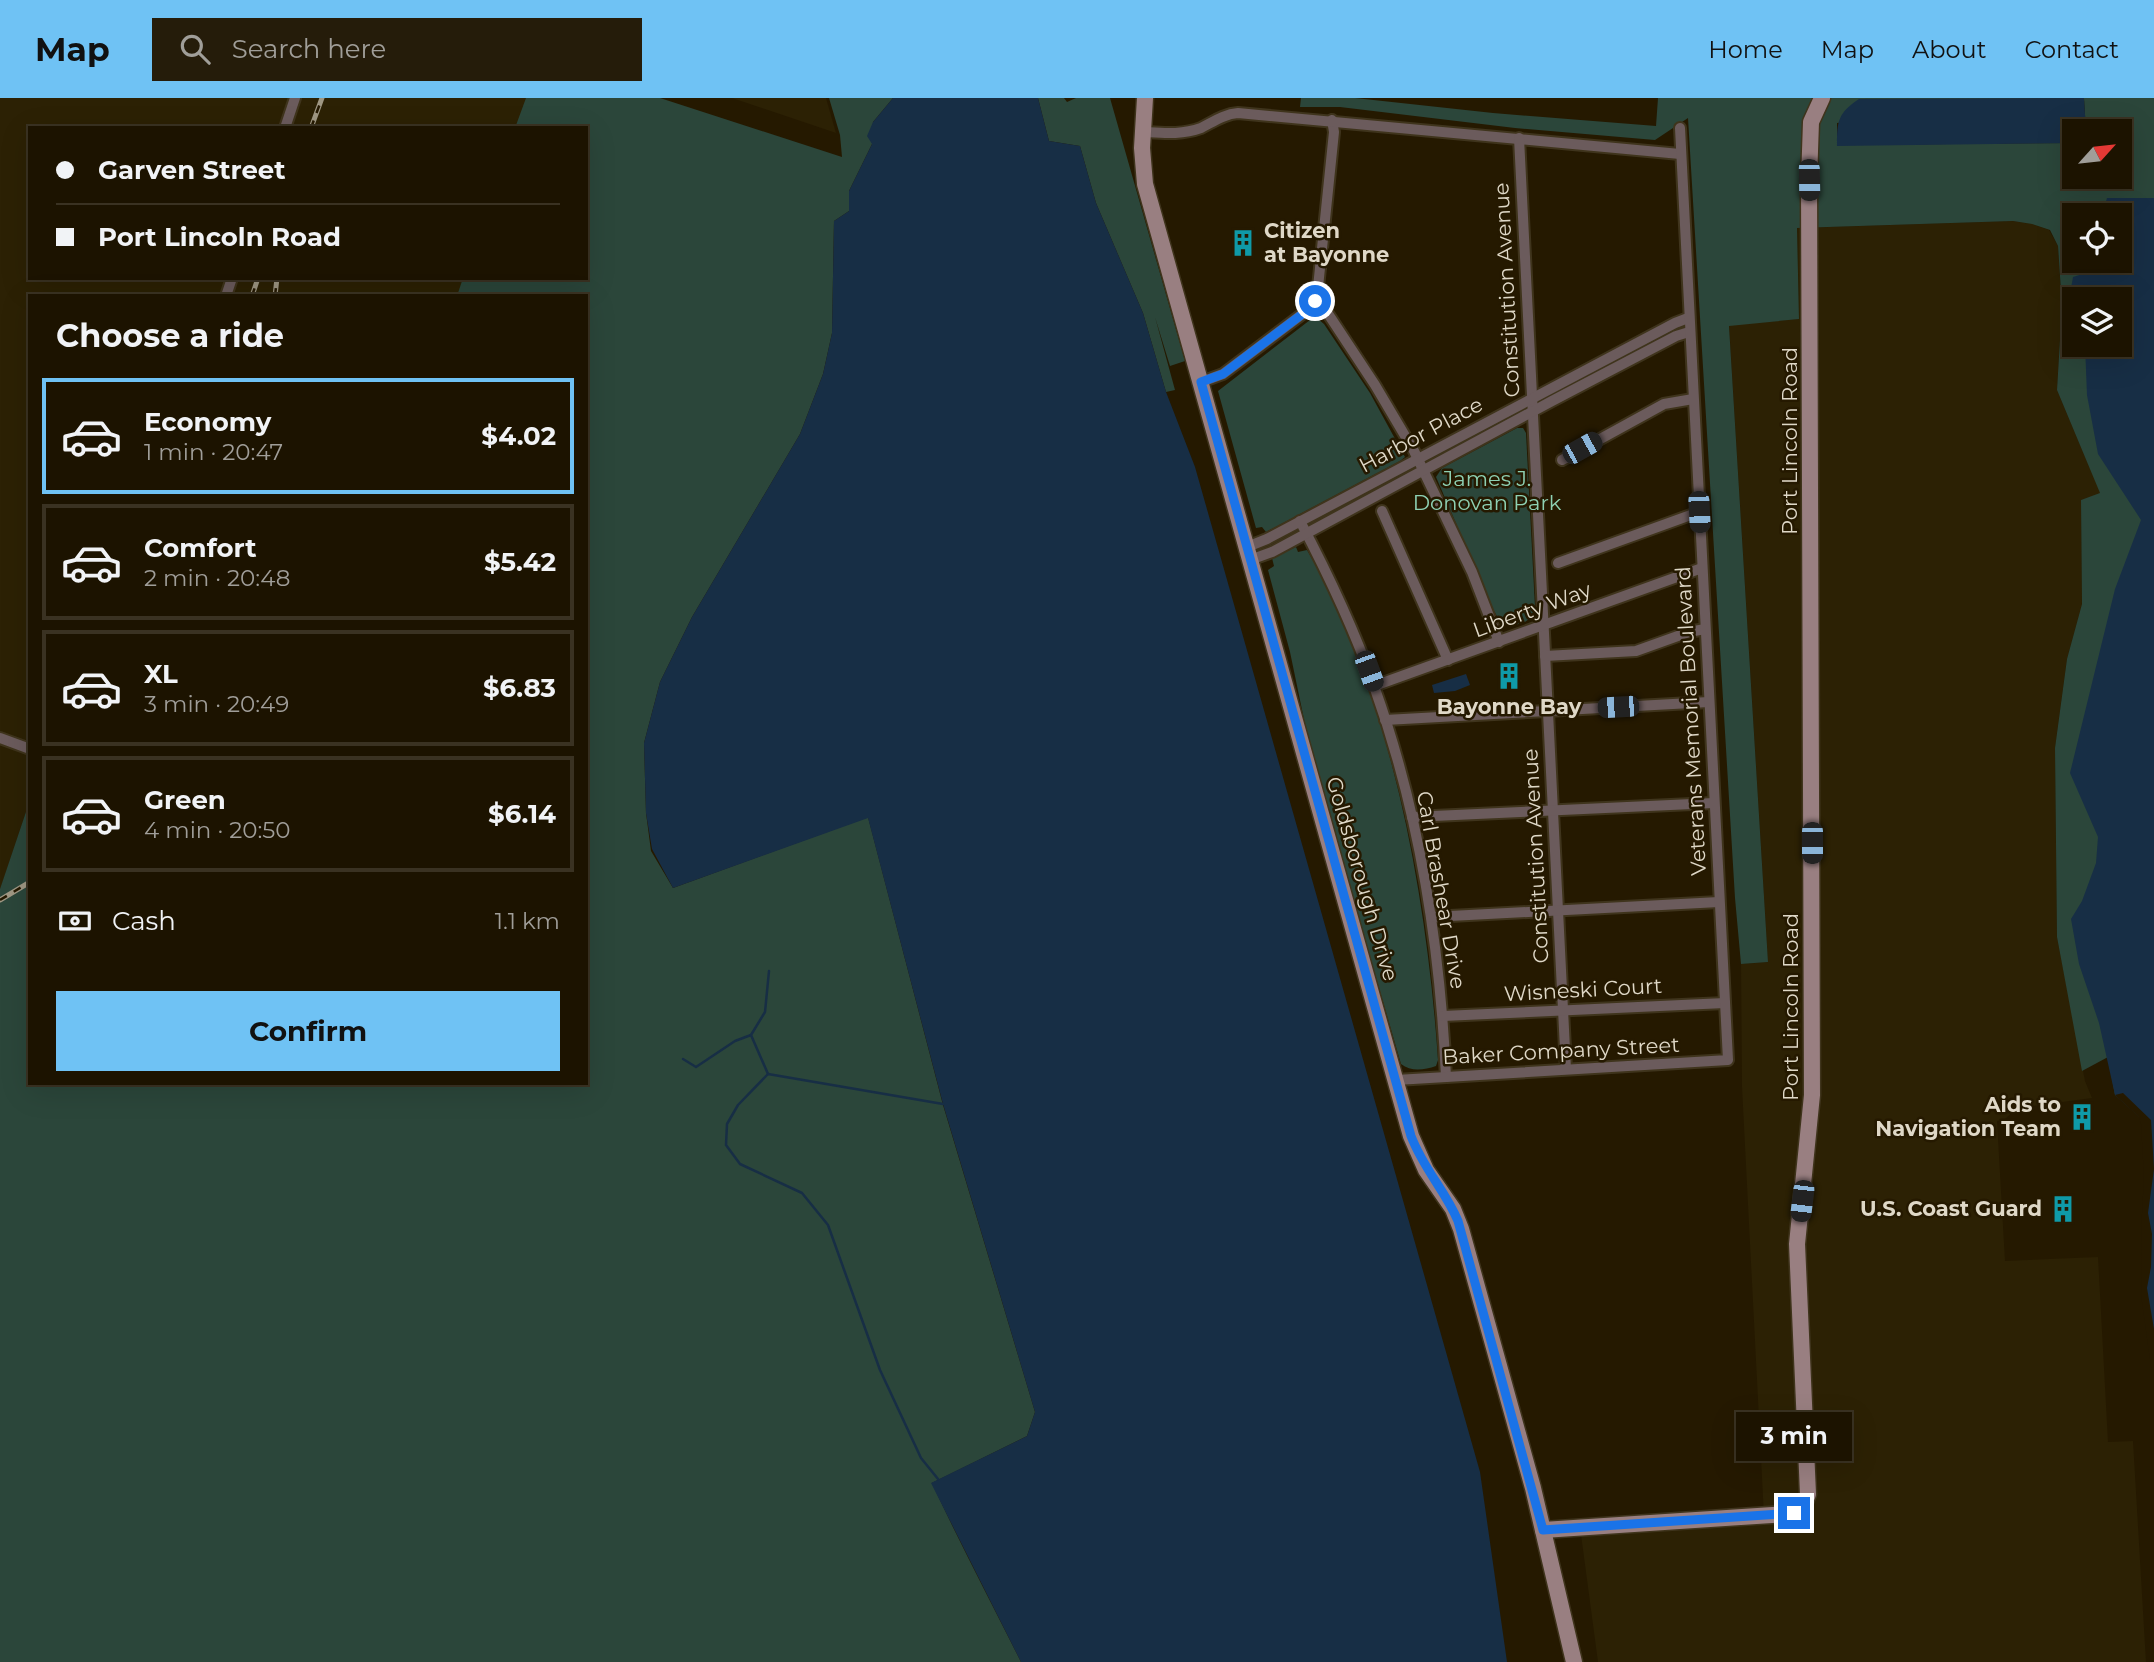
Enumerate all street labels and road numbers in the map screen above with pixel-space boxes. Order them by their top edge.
street label: Constitution Avenue [1488,182,1525,398]
street label: Port Lincoln Road [1777,347,1802,535]
street label: Harbor Place [1355,391,1487,478]
street label: Veterans Memorial Boulevard [1670,566,1711,876]
street label: Liberty Way [1469,576,1595,642]
street label: Constitution Avenue [1517,748,1554,964]
street label: Goldsborough Drive [1321,774,1404,984]
street label: Carl Brashear Drive [1412,789,1471,991]
street label: Port Lincoln Road [1778,913,1803,1101]
street label: Wisneski Court [1503,973,1663,1006]
street label: Baker Company Street [1442,1032,1680,1069]

